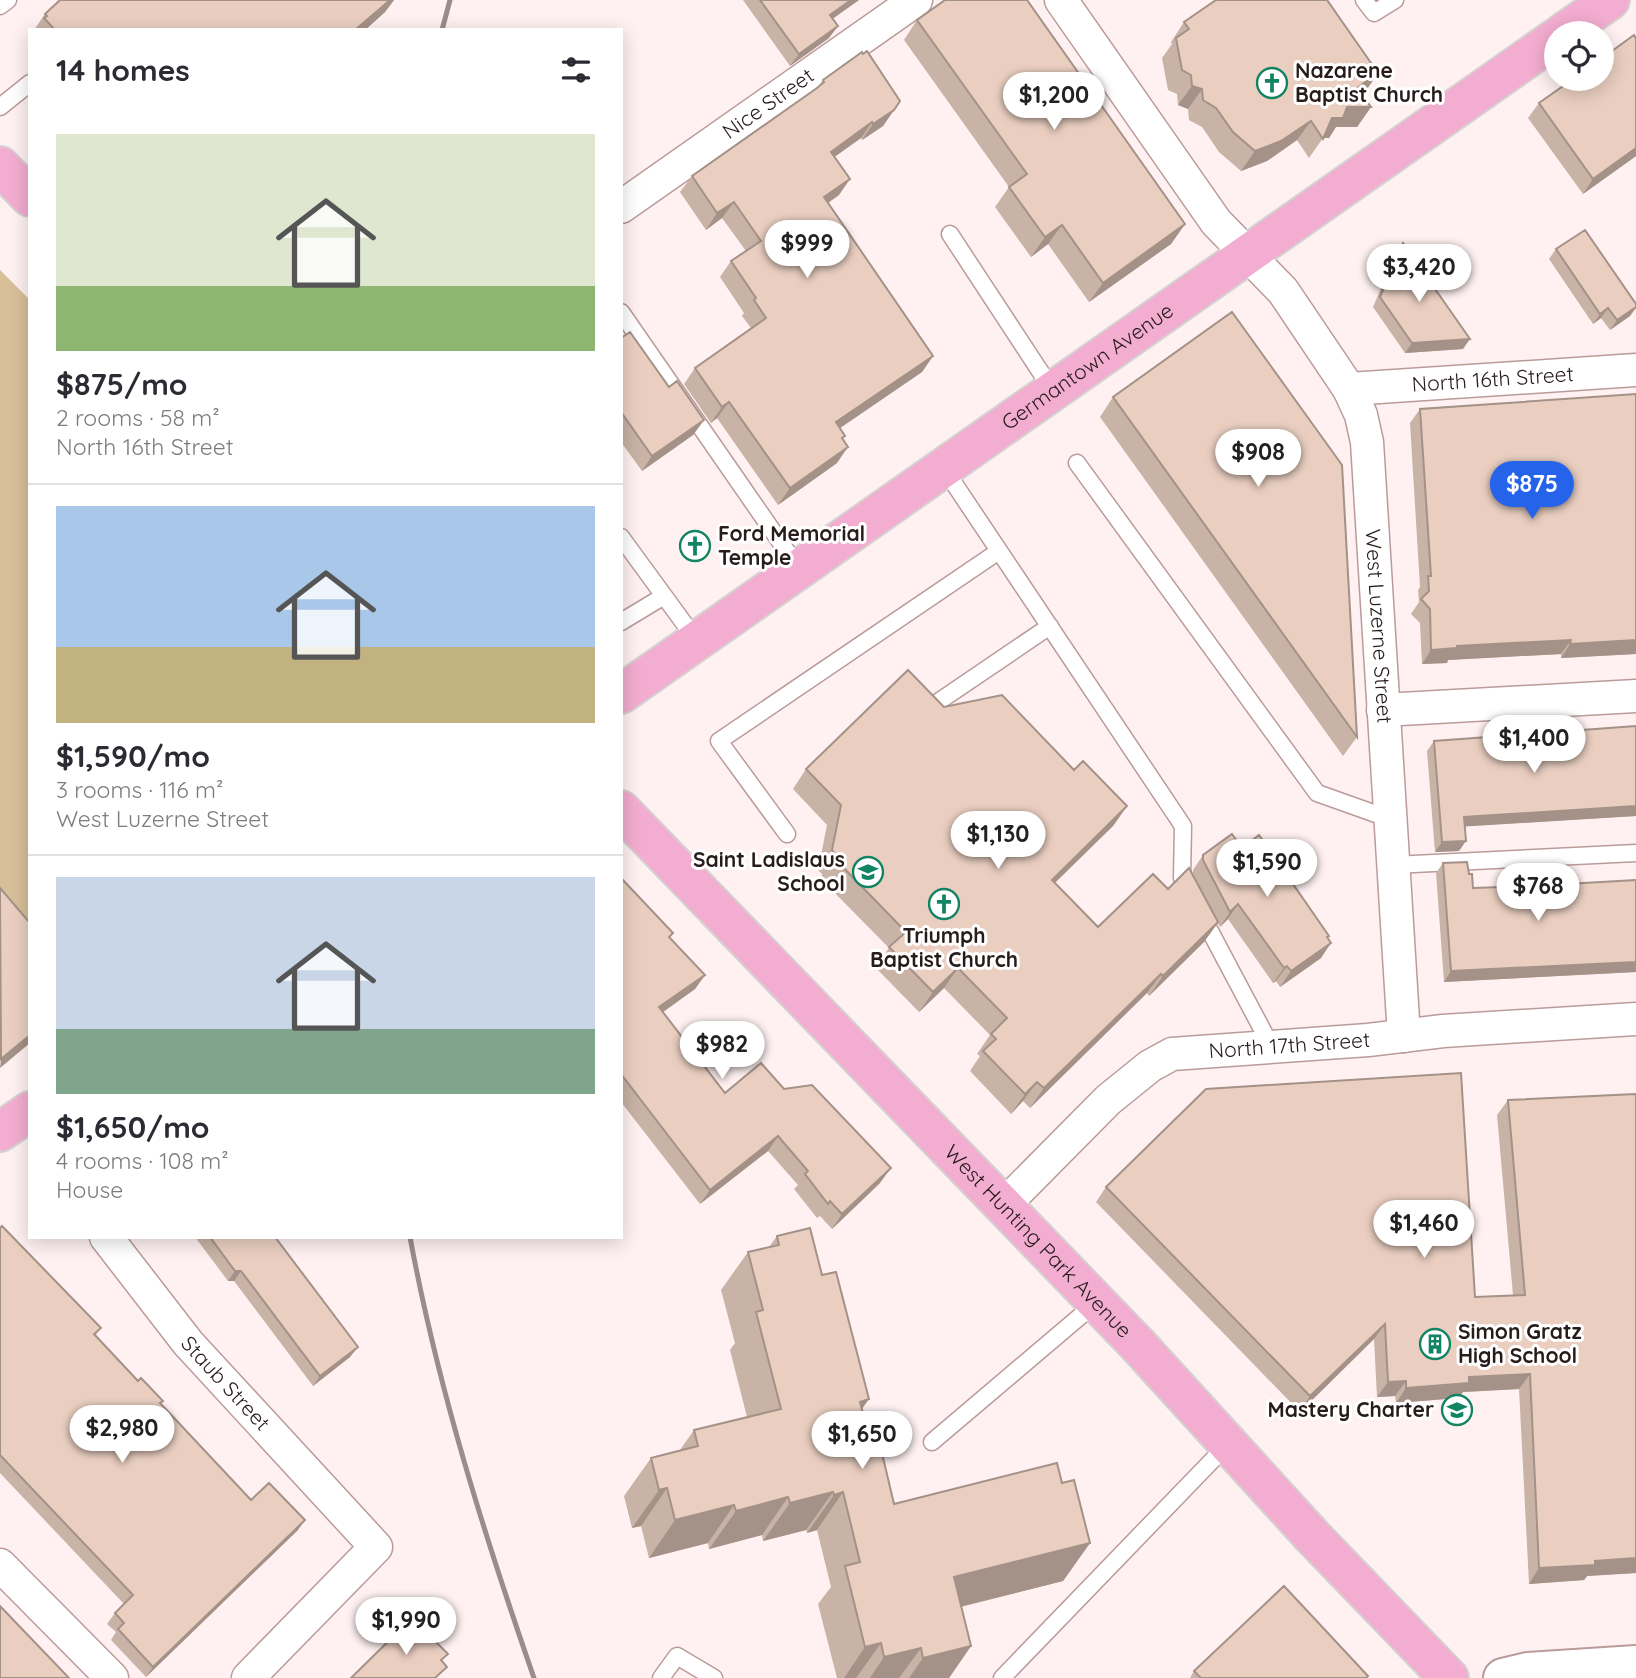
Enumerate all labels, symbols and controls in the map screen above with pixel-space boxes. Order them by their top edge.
map controls [1544,21,1614,91]
button: locate [1544,21,1614,91]
text: 14 homes [56,51,190,89]
icon: filters [557,51,595,89]
place label: Nazarene Baptist Church [1295,57,1443,107]
street label: Nice Street [717,62,819,144]
church icon: Nazarene Baptist Church [1255,66,1289,100]
pin: $1,200 [997,72,1111,132]
text: $1,200 [1019,80,1089,109]
icon: home [263,180,389,306]
pin: $999 [766,220,848,280]
text: $999 [781,228,833,257]
pin: $3,420 [1362,244,1476,304]
text: $3,420 [1382,252,1456,281]
street label: Germantown Avenue [996,297,1178,435]
street label: North 16th Street [1411,360,1574,397]
text: $875/mo [56,365,188,403]
text: 2 rooms · 58 m² [56,403,219,432]
pin: $908 [1217,430,1299,489]
text: North 16th Street [56,432,234,461]
text: $908 [1231,437,1285,466]
pin: $875 [1491,462,1573,521]
text: $875 [1506,469,1558,498]
place label: Ford Memorial Temple [718,520,865,570]
street label: West Luzerne Street [1360,528,1399,724]
church icon: Ford Memorial Temple [678,529,712,563]
icon: home [263,552,389,678]
pin: $1,400 [1477,716,1591,775]
text: $1,400 [1499,723,1569,752]
text: $1,590/mo [56,737,210,775]
text: 3 rooms · 116 m² [56,775,223,804]
text: West Luzerne Street [56,804,269,833]
pin: $1,130 [941,812,1055,871]
text: $1,130 [967,819,1029,848]
pin: $1,590 [1210,839,1324,899]
place label: Saint Ladislaus School [693,846,845,896]
text: $1,590 [1232,847,1302,876]
school or university icon: Saint Ladislaus School [851,855,885,889]
pin: $768 [1497,864,1579,923]
text: $768 [1513,871,1564,900]
church icon: Triumph Baptist Church [927,887,961,921]
place label: Triumph Baptist Church [870,922,1018,972]
icon: home [263,923,389,1049]
pin: $982 [681,1021,763,1081]
street label: North 17th Street [1208,1026,1371,1063]
text: $982 [696,1029,748,1058]
text: $1,650/mo [56,1108,210,1146]
street label: West Hunting Park Avenue [939,1139,1138,1343]
text: 4 rooms · 108 m² [56,1146,229,1175]
text: House [56,1175,123,1204]
pin: $1,460 [1367,1200,1481,1260]
text: $1,460 [1389,1208,1459,1237]
place label: Simon Gratz High School [1458,1318,1582,1368]
building icon: Simon Gratz High School [1418,1327,1452,1361]
street label: Staub Street [176,1330,276,1435]
school or university icon: Mastery Charter [1440,1393,1474,1427]
place label: Mastery Charter [1268,1396,1434,1422]
pin: $2,980 [65,1406,179,1465]
pin: $1,650 [805,1412,919,1471]
text: $2,980 [86,1413,158,1442]
text: $1,650 [827,1419,897,1448]
pin: $1,990 [349,1598,463,1657]
text: $1,990 [371,1605,441,1634]

